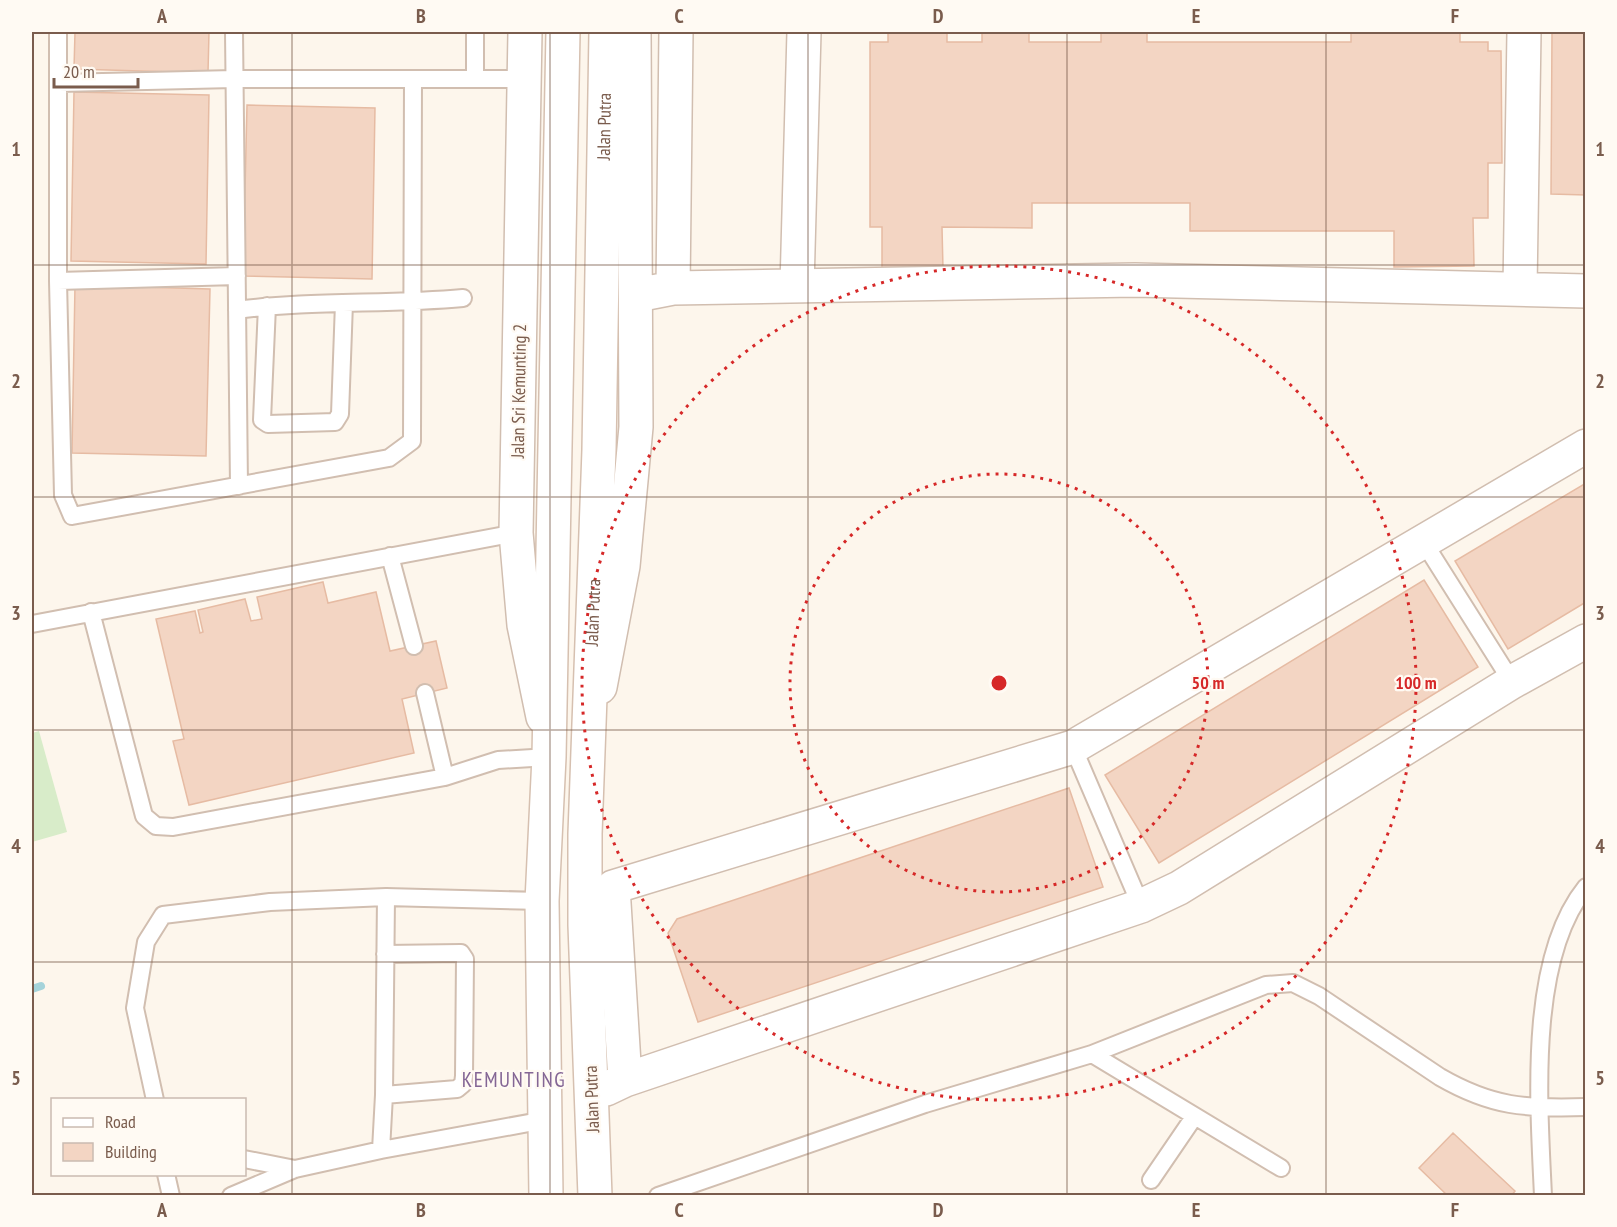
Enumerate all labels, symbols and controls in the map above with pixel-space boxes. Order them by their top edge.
text: A [156,3,168,29]
text: B [416,3,426,29]
text: C [674,3,684,29]
text: D [933,3,944,29]
text: E [1192,3,1200,29]
text: F [1451,3,1459,29]
scale bar [54,51,138,89]
text: 20 m [63,60,95,83]
street label: Jalan Putra [592,93,616,161]
text: 1 [11,136,21,162]
text: 1 [1595,136,1605,162]
street label: Jalan Sri Kemunting 2 [506,324,531,459]
text: 2 [11,368,21,394]
text: 2 [1595,368,1605,394]
street label: Jalan Putra [580,578,605,647]
text: 3 [11,600,21,626]
text: 3 [1595,600,1605,626]
text: 50 m [1192,671,1224,694]
text: 100 m [1395,671,1437,694]
centre of rings [989,673,1009,693]
text: 4 [11,833,21,859]
text: 4 [1595,833,1605,859]
text: 5 [11,1065,21,1091]
street label: Jalan Putra [579,1065,604,1134]
text: 5 [1595,1065,1605,1091]
district label: KEMUNTING [462,1066,566,1093]
legend [51,1098,246,1176]
text: Road [105,1110,136,1133]
text: Building [105,1140,157,1163]
text: A [156,1197,168,1223]
text: B [416,1197,426,1223]
text: C [674,1197,684,1223]
text: D [933,1197,944,1223]
text: E [1192,1197,1200,1223]
text: F [1451,1197,1459,1223]

